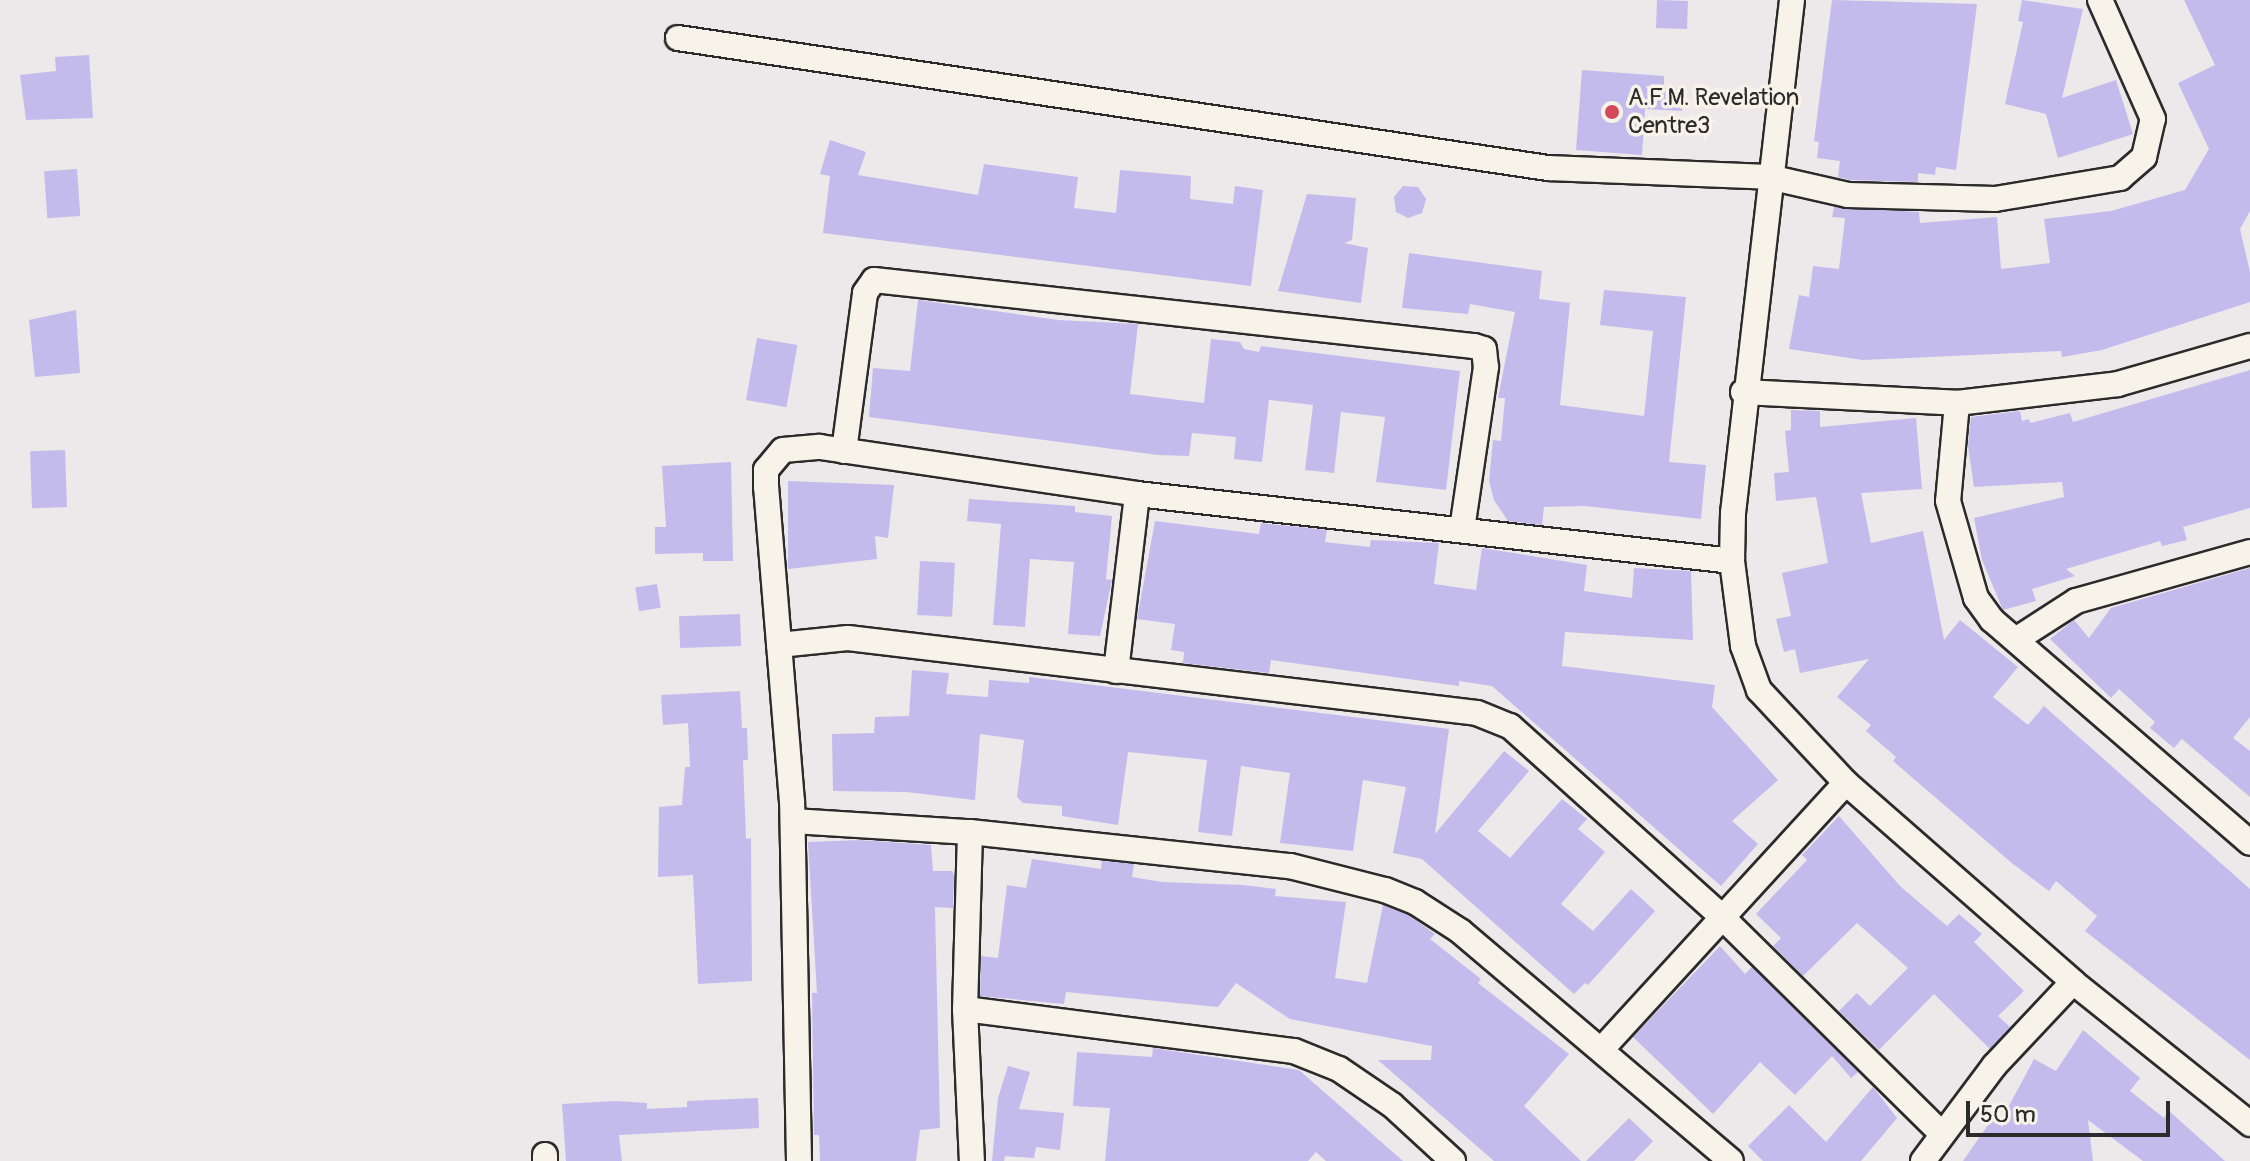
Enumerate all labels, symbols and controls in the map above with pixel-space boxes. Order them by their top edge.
place label: A.F.M. Revelation Centre3 [1628,84,1799,140]
marker: A.F.M. Revelation Centre3 [1603,103,1621,121]
scale bar [1970,1085,2174,1135]
text: 50 m [1980,1100,2036,1129]

